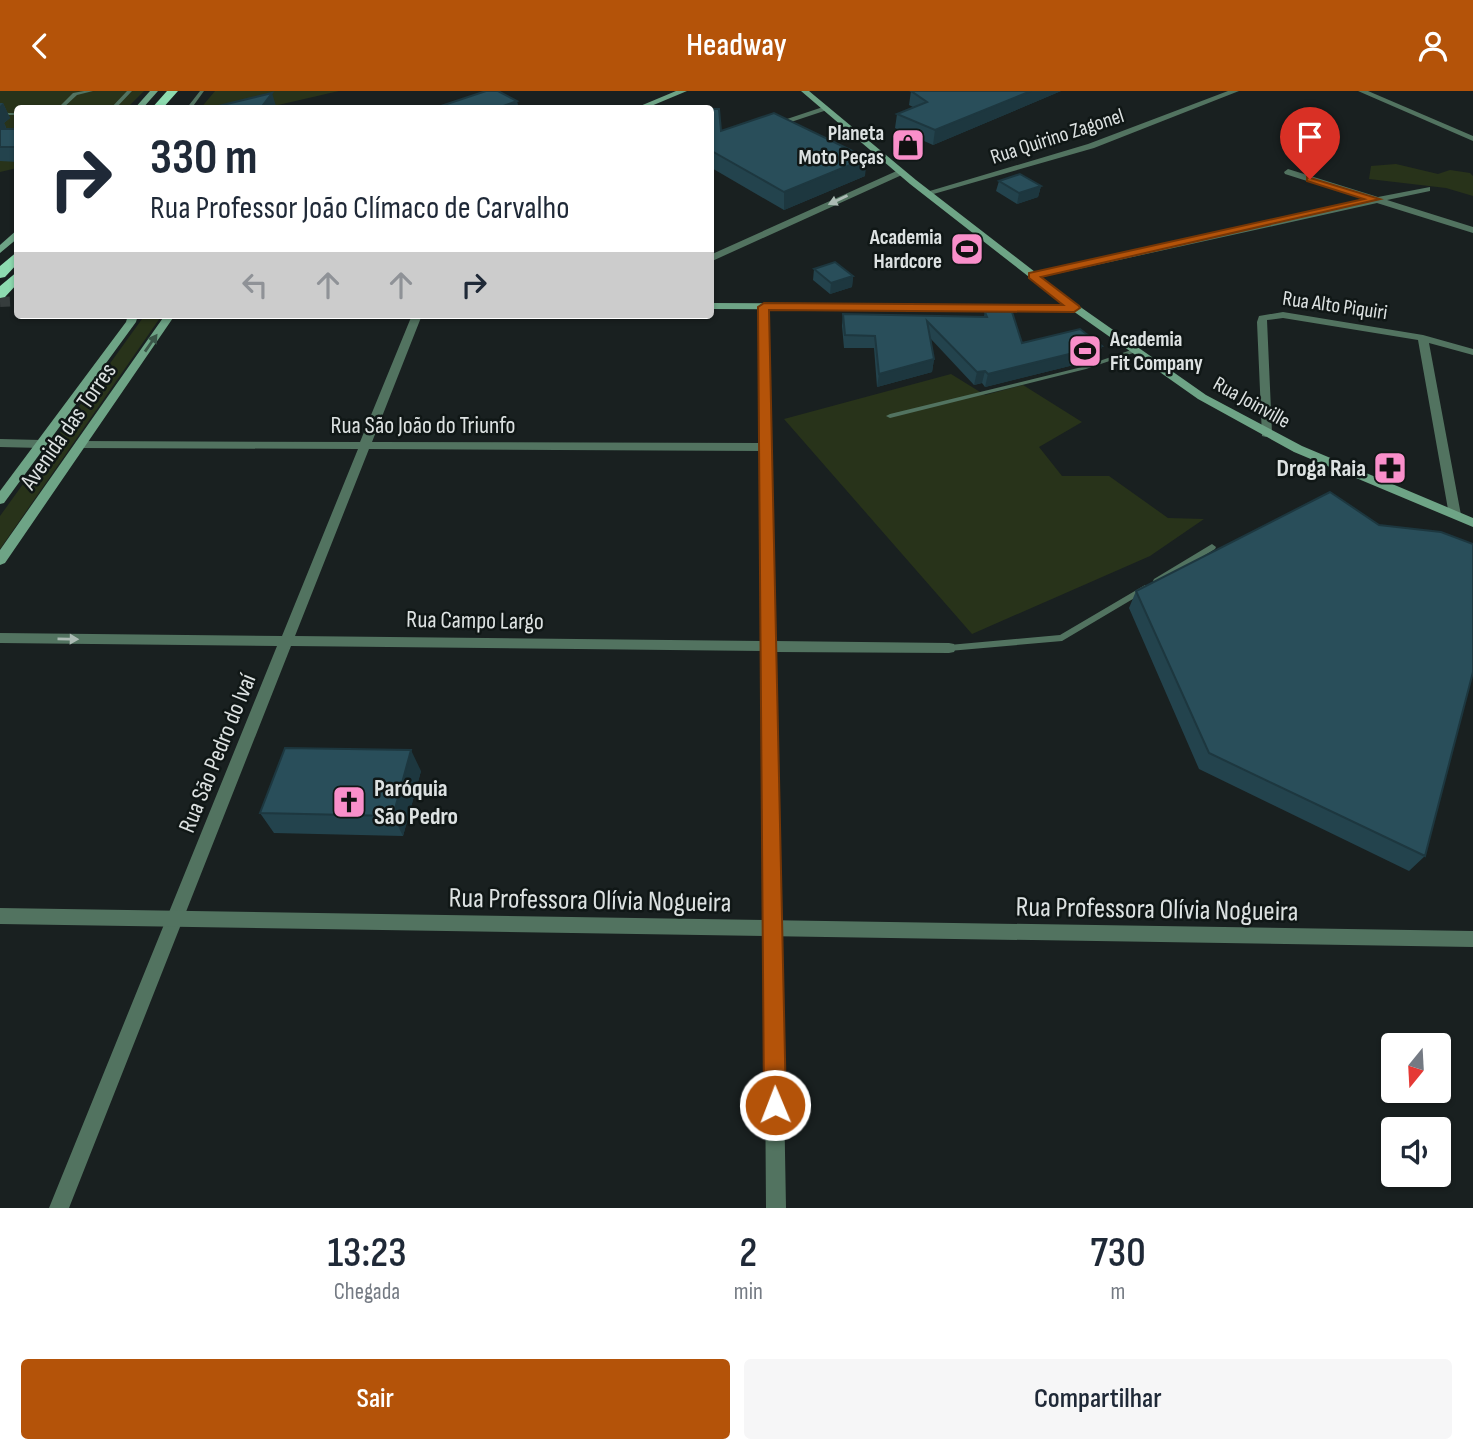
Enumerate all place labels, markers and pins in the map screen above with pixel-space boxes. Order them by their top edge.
pin [1280,107,1340,179]
place label: Planeta Moto Peças [799,121,884,170]
shop icon: Planeta Moto Peças [889,126,927,164]
place label: Academia Hardcore [869,225,942,274]
sports icon: Academia Hardcore [948,230,986,268]
place label: Academia Fit Company [1109,327,1203,376]
sports icon: Academia Fit Company [1066,332,1104,370]
pharmacy icon: Droga Raia [1371,449,1409,487]
place label: Droga Raia [1277,454,1366,483]
place label: Paróquia São Pedro [374,774,458,831]
church icon: Paróquia São Pedro [330,783,368,821]

